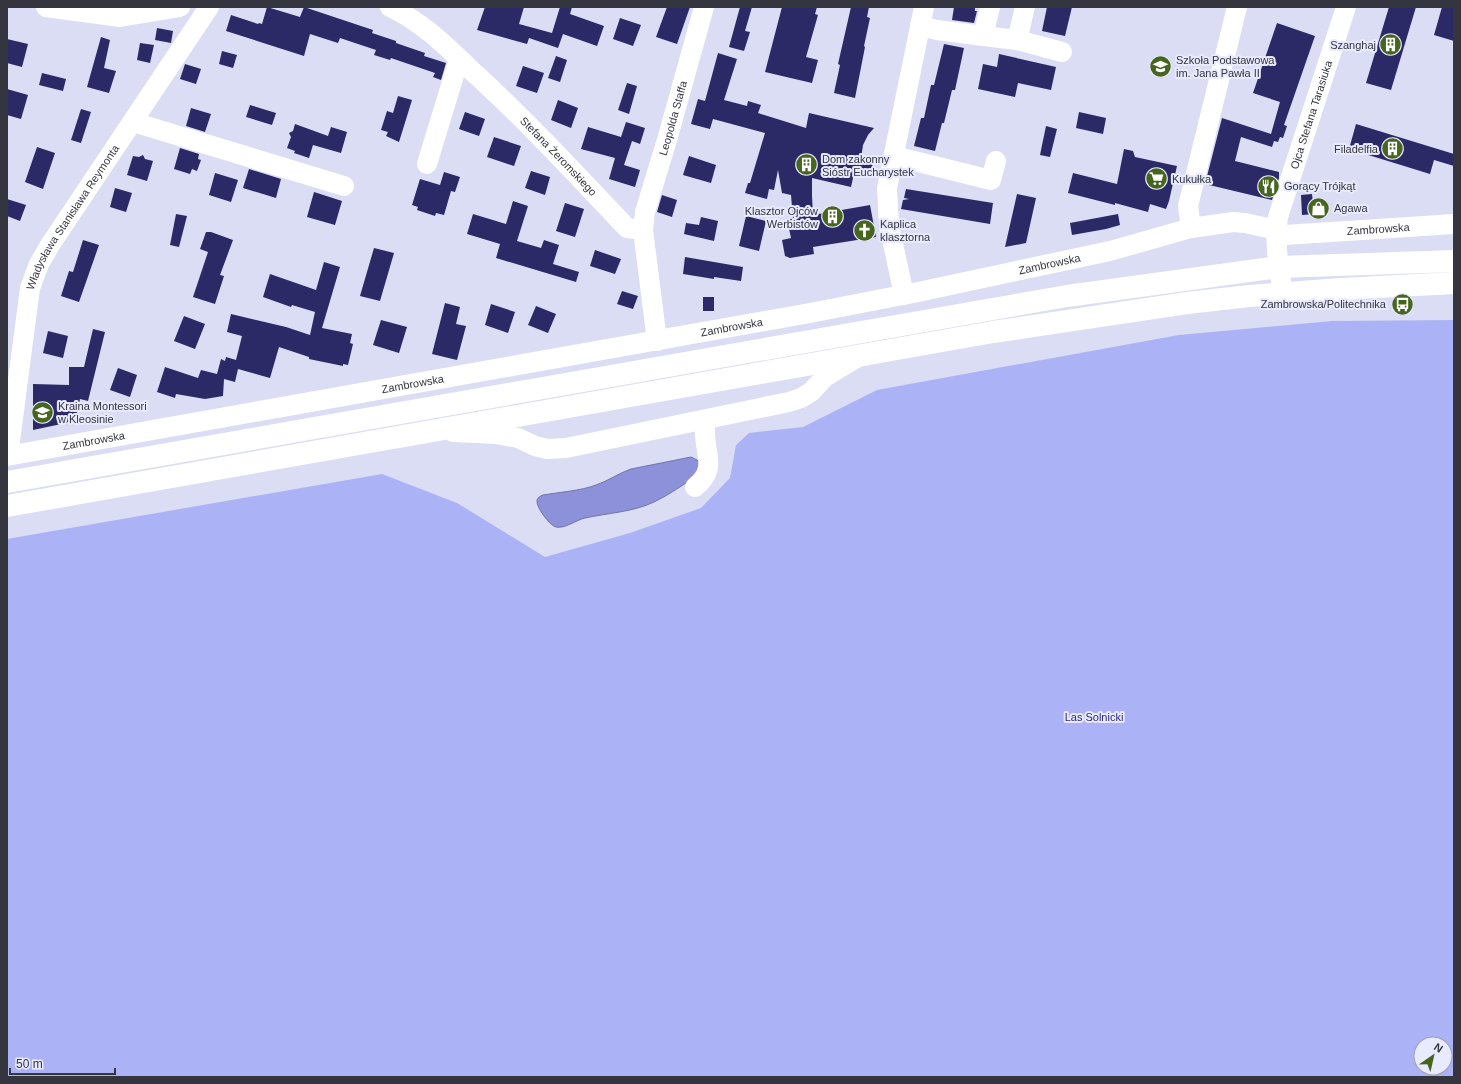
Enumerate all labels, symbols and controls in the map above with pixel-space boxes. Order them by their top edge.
building icon: Szanghaj [1378,32,1404,58]
place label: Szanghaj [1330,39,1376,51]
school or university icon: Szkoła Podstawowa im. Jana Pawła II [1148,53,1174,79]
place label: Szkoła Podstawowa im. Jana Pawła II [1176,54,1275,79]
street label: Ojca Stefana Tarasiuka [1288,58,1335,171]
street label: Leopolda Staffa [657,79,689,157]
street label: Stefana Żeromskiego [518,114,599,198]
building icon: Filadelfia [1380,136,1406,162]
street label: Władysława Stanisława Reymonta [24,142,122,291]
place label: Filadelfia [1334,143,1379,155]
building icon: Dom zakonny Sióstr Eucharystek [794,152,820,178]
place label: Dom zakonny Sióstr Eucharystek [822,153,914,178]
supermarket icon: Kukułka [1144,166,1170,192]
place label: Kukułka [1172,173,1212,185]
restaurant icon: Gorący Trójkąt [1255,173,1281,199]
place label: Gorący Trójkąt [1284,180,1356,192]
shop icon: Agawa [1306,195,1332,221]
place label: Agawa [1334,202,1369,214]
building icon: Klasztor Ojców Werbistów [820,204,846,230]
place label: Klasztor Ojców Werbistów [745,205,818,230]
church icon: Kaplica klasztorna [851,217,877,243]
place label: Kaplica klasztorna [880,218,931,243]
street label: Zambrowska [1346,221,1411,237]
street label: Zambrowska [1017,251,1082,276]
bus stop icon: Zambrowska/Politechnika [1389,291,1415,317]
place label: Zambrowska/Politechnika [1261,298,1387,310]
street label: Zambrowska [700,315,765,338]
street label: Zambrowska [381,372,446,395]
school or university icon: Kraina Montessori w Kleosinie [30,399,56,425]
place label: Kraina Montessori w Kleosinie [57,400,147,425]
street label: Zambrowska [62,429,127,452]
park label: Las Solnicki [1065,711,1123,723]
north arrow [1413,1036,1453,1076]
text: N [1432,1041,1445,1055]
scale bar [10,1050,115,1076]
text: 50 m [16,1057,43,1071]

